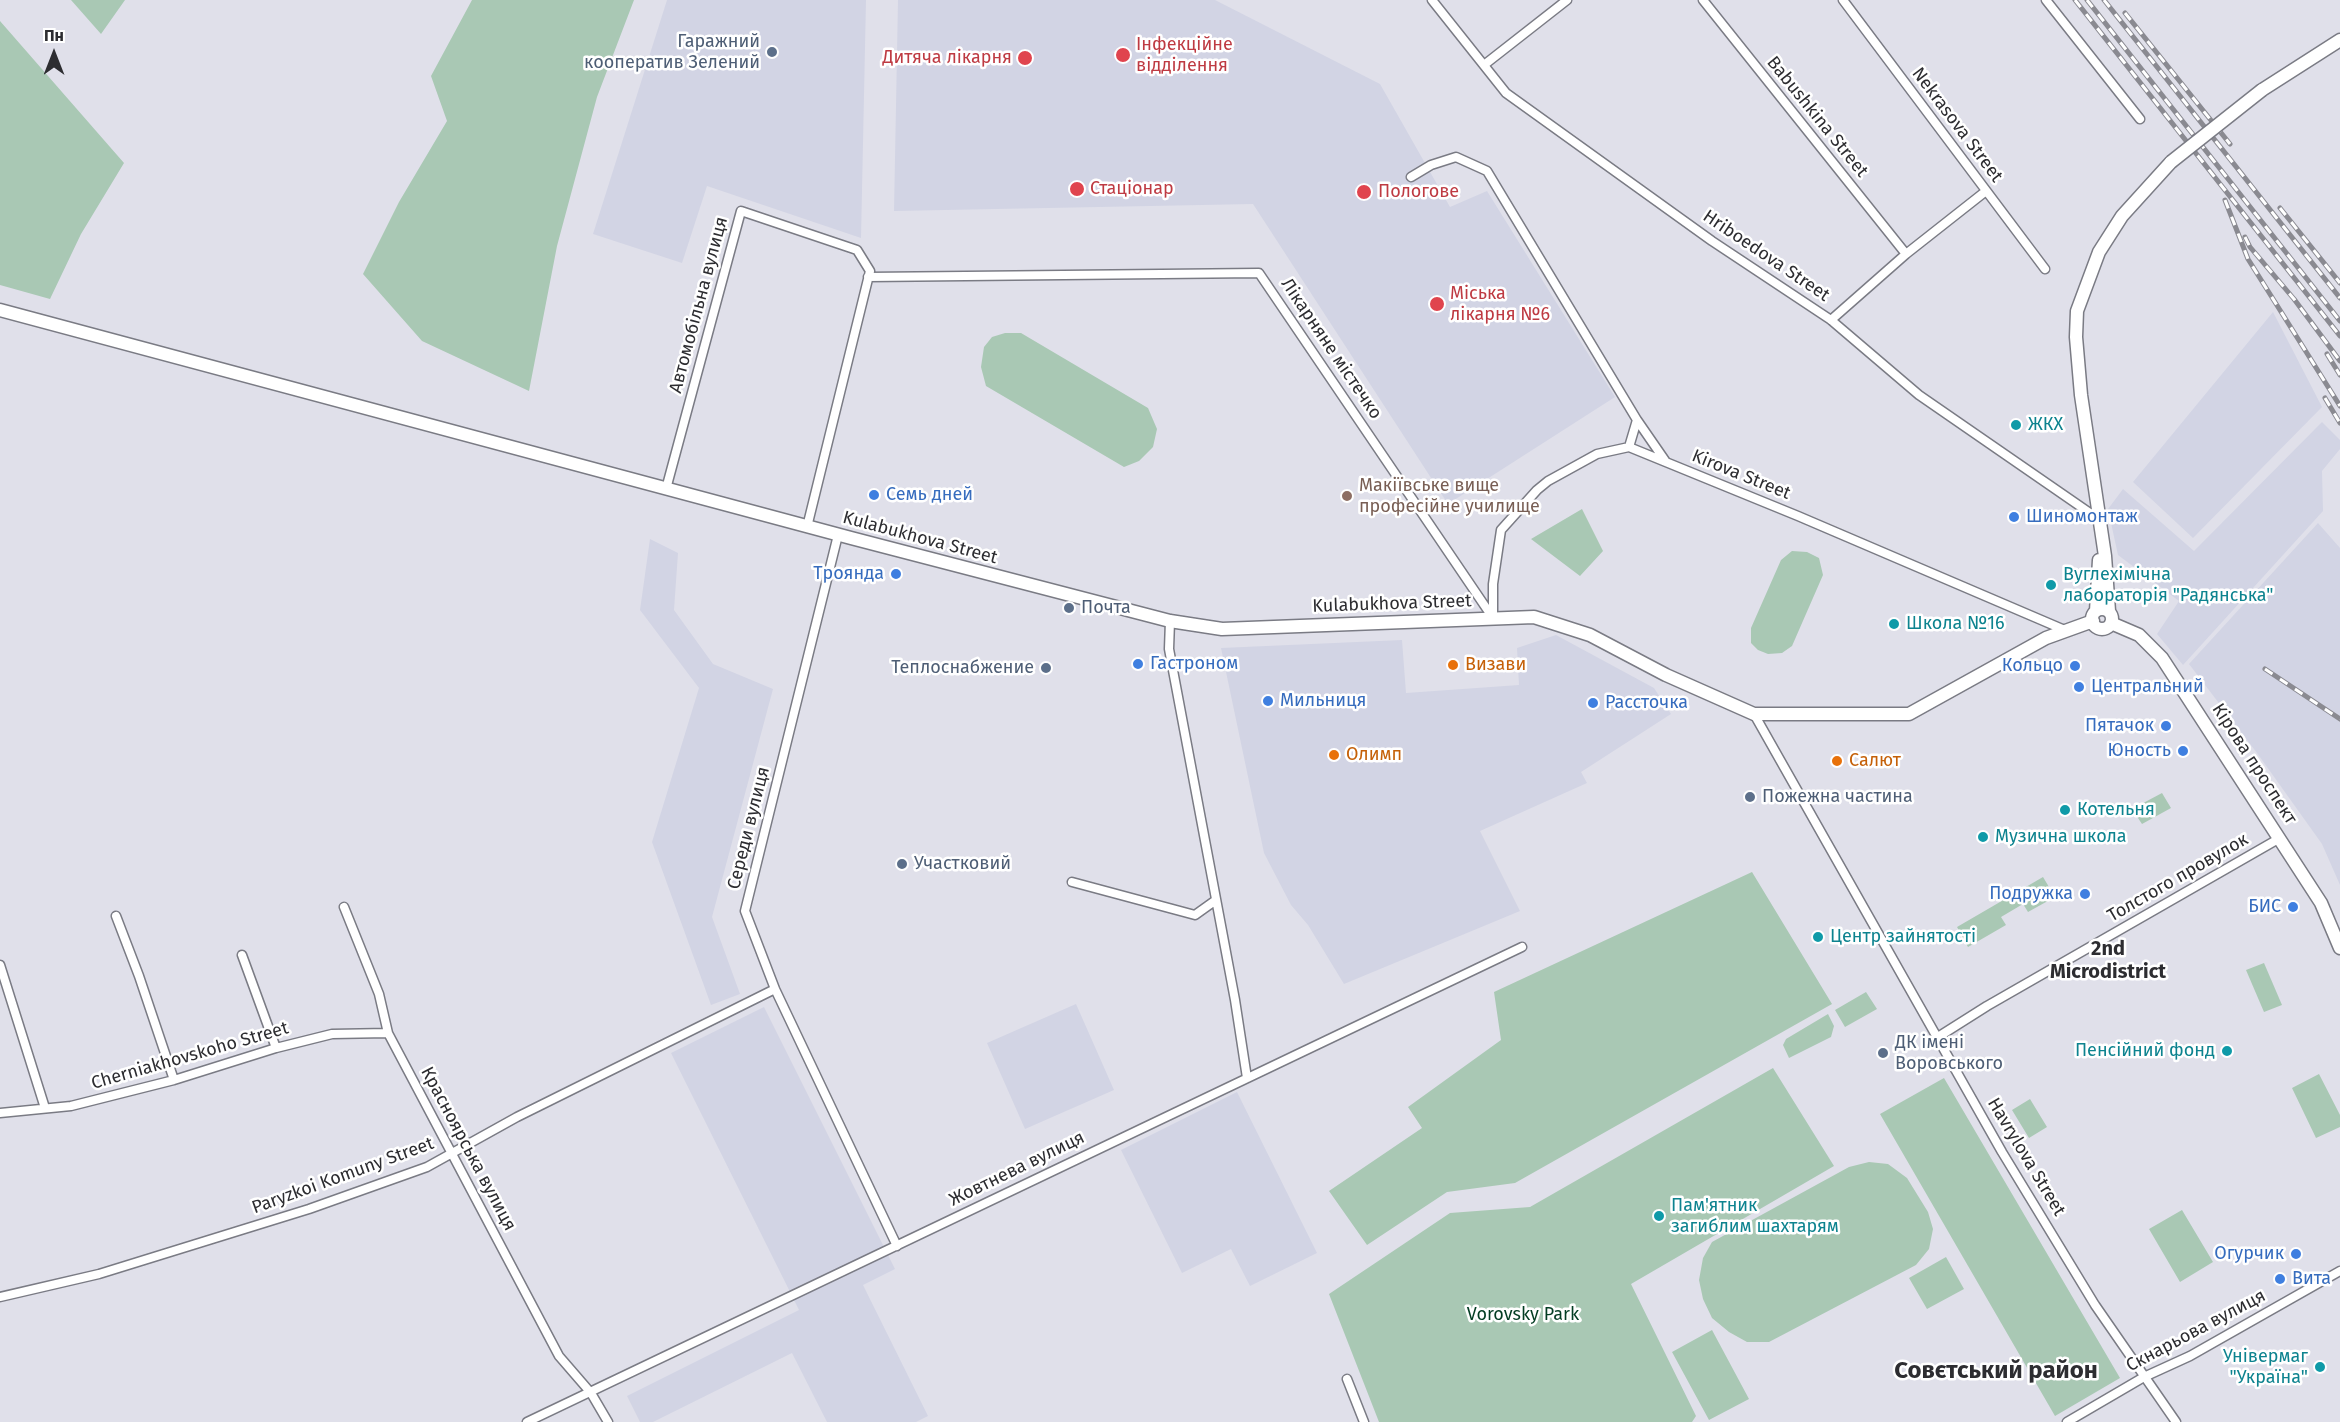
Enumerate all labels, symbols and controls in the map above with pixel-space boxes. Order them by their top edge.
north arrow [24,24,84,84]
text: Пн [44,26,64,45]
place label: Гаражний кооператив Зелений [584,31,760,74]
place label: Інфекційне відділення [1136,34,1233,76]
marker: Гаражний кооператив Зелений [765,45,779,59]
marker: Інфекційне відділення [1114,46,1132,64]
place label: Дитяча лікарня [882,47,1012,69]
marker: Дитяча лікарня [1016,49,1034,67]
street label: Babushkina Street [1762,52,1872,182]
street label: Nekrasova Street [1907,63,2007,187]
place label: Стаціонар [1090,178,1174,200]
marker: Стаціонар [1068,180,1086,198]
place label: Пологове [1378,181,1459,203]
marker: Пологове [1355,183,1373,201]
street label: Hriboedova Street [1698,206,1834,306]
street label: Автомобільна вулиця [665,215,733,395]
street label: Лікарняне містечко [1276,274,1386,424]
place label: Міська лікарня №6 [1450,283,1550,326]
marker: Міська лікарня №6 [1428,295,1446,313]
place label: ЖКХ [2028,414,2063,436]
marker: ЖКХ [2009,418,2023,432]
street label: Kirova Street [1689,445,1793,505]
place label: Макіївське вище професійне училище [1359,475,1540,518]
place label: Семь дней [886,484,973,506]
marker: Семь дней [867,488,881,502]
marker: Макіївське вище професійне училище [1340,489,1354,503]
place label: Шиномонтаж [2026,506,2138,528]
street label: Kulabukhova Street [840,507,1000,569]
marker: Шиномонтаж [2007,510,2021,524]
place label: Троянда [813,563,884,585]
place label: Вуглехімічна лабораторія "Радянська" [2063,564,2274,606]
marker: Троянда [889,567,903,581]
marker: Вуглехімічна лабораторія "Радянська" [2044,578,2058,592]
street label: Kulabukhova Street [1312,590,1472,618]
place label: Почта [1081,597,1131,619]
marker: Почта [1062,601,1076,615]
place label: Школа №16 [1906,613,2005,635]
marker: Школа №16 [1887,617,1901,631]
place label: Гастроном [1150,653,1238,675]
place label: Визави [1465,654,1526,676]
place label: Кольцо [2002,655,2063,677]
place label: Теплоснабжение [891,657,1034,679]
marker: Гастроном [1131,657,1145,671]
marker: Визави [1446,658,1460,672]
marker: Кольцо [2068,659,2082,673]
marker: Теплоснабжение [1039,661,1053,675]
place label: Центральний [2091,676,2204,698]
marker: Центральний [2072,680,2086,694]
place label: Мильниця [1280,690,1366,712]
place label: Рассточка [1605,692,1688,714]
marker: Мильниця [1261,694,1275,708]
marker: Рассточка [1586,696,1600,710]
street label: Кірова проспект [2207,700,2301,828]
place label: Пятачок [2085,715,2154,737]
marker: Пятачок [2159,719,2173,733]
place label: Юность [2108,740,2171,762]
place label: Олимп [1346,744,1402,766]
marker: Юность [2176,744,2190,758]
marker: Олимп [1327,748,1341,762]
place label: Салют [1849,750,1901,772]
marker: Салют [1830,754,1844,768]
street label: Середи вулиця [723,764,775,892]
place label: Пожежна частина [1762,786,1913,808]
marker: Пожежна частина [1743,790,1757,804]
place label: Котельня [2077,799,2155,821]
marker: Котельня [2058,803,2072,817]
place label: Музична школа [1995,826,2127,848]
street label: Толстого провулок [2104,829,2252,927]
marker: Музична школа [1976,830,1990,844]
place label: Участковий [914,853,1011,875]
marker: Участковий [895,857,909,871]
place label: Подружка [1989,883,2073,905]
marker: Подружка [2078,887,2092,901]
place label: БИС [2248,896,2281,918]
marker: БИС [2286,900,2300,914]
place label: Центр зайнятості [1830,926,1976,948]
marker: Центр зайнятості [1811,930,1825,944]
district label: 2nd Microdistrict [2050,937,2166,984]
street label: Cherniakhovskoho Street [89,1017,291,1095]
place label: ДК імені Воровського [1895,1032,2003,1074]
place label: Пенсійний фонд [2075,1040,2215,1062]
marker: Пенсійний фонд [2220,1044,2234,1058]
marker: ДК імені Воровського [1876,1046,1890,1060]
street label: Красноярська вулиця [416,1063,520,1235]
street label: Havrylova Street [1982,1094,2070,1220]
street label: Жовтнева вулиця [946,1127,1088,1211]
street label: Paryzkoi Komuny Street [249,1133,437,1219]
place label: Пам'ятник загиблим шахтарям [1671,1195,1839,1238]
marker: Пам'ятник загиблим шахтарям [1652,1209,1666,1223]
place label: Огурчик [2214,1243,2284,1265]
marker: Огурчик [2289,1247,2303,1261]
place label: Вита [2292,1268,2331,1290]
marker: Вита [2273,1272,2287,1286]
street label: Скнарьова вулиця [2123,1285,2269,1377]
park label: Vorovsky Park [1467,1304,1579,1326]
place label: Універмаг "Україна" [2223,1346,2308,1388]
district label: Совєтський район [1894,1357,2098,1385]
marker: Універмаг "Україна" [2313,1360,2327,1374]

